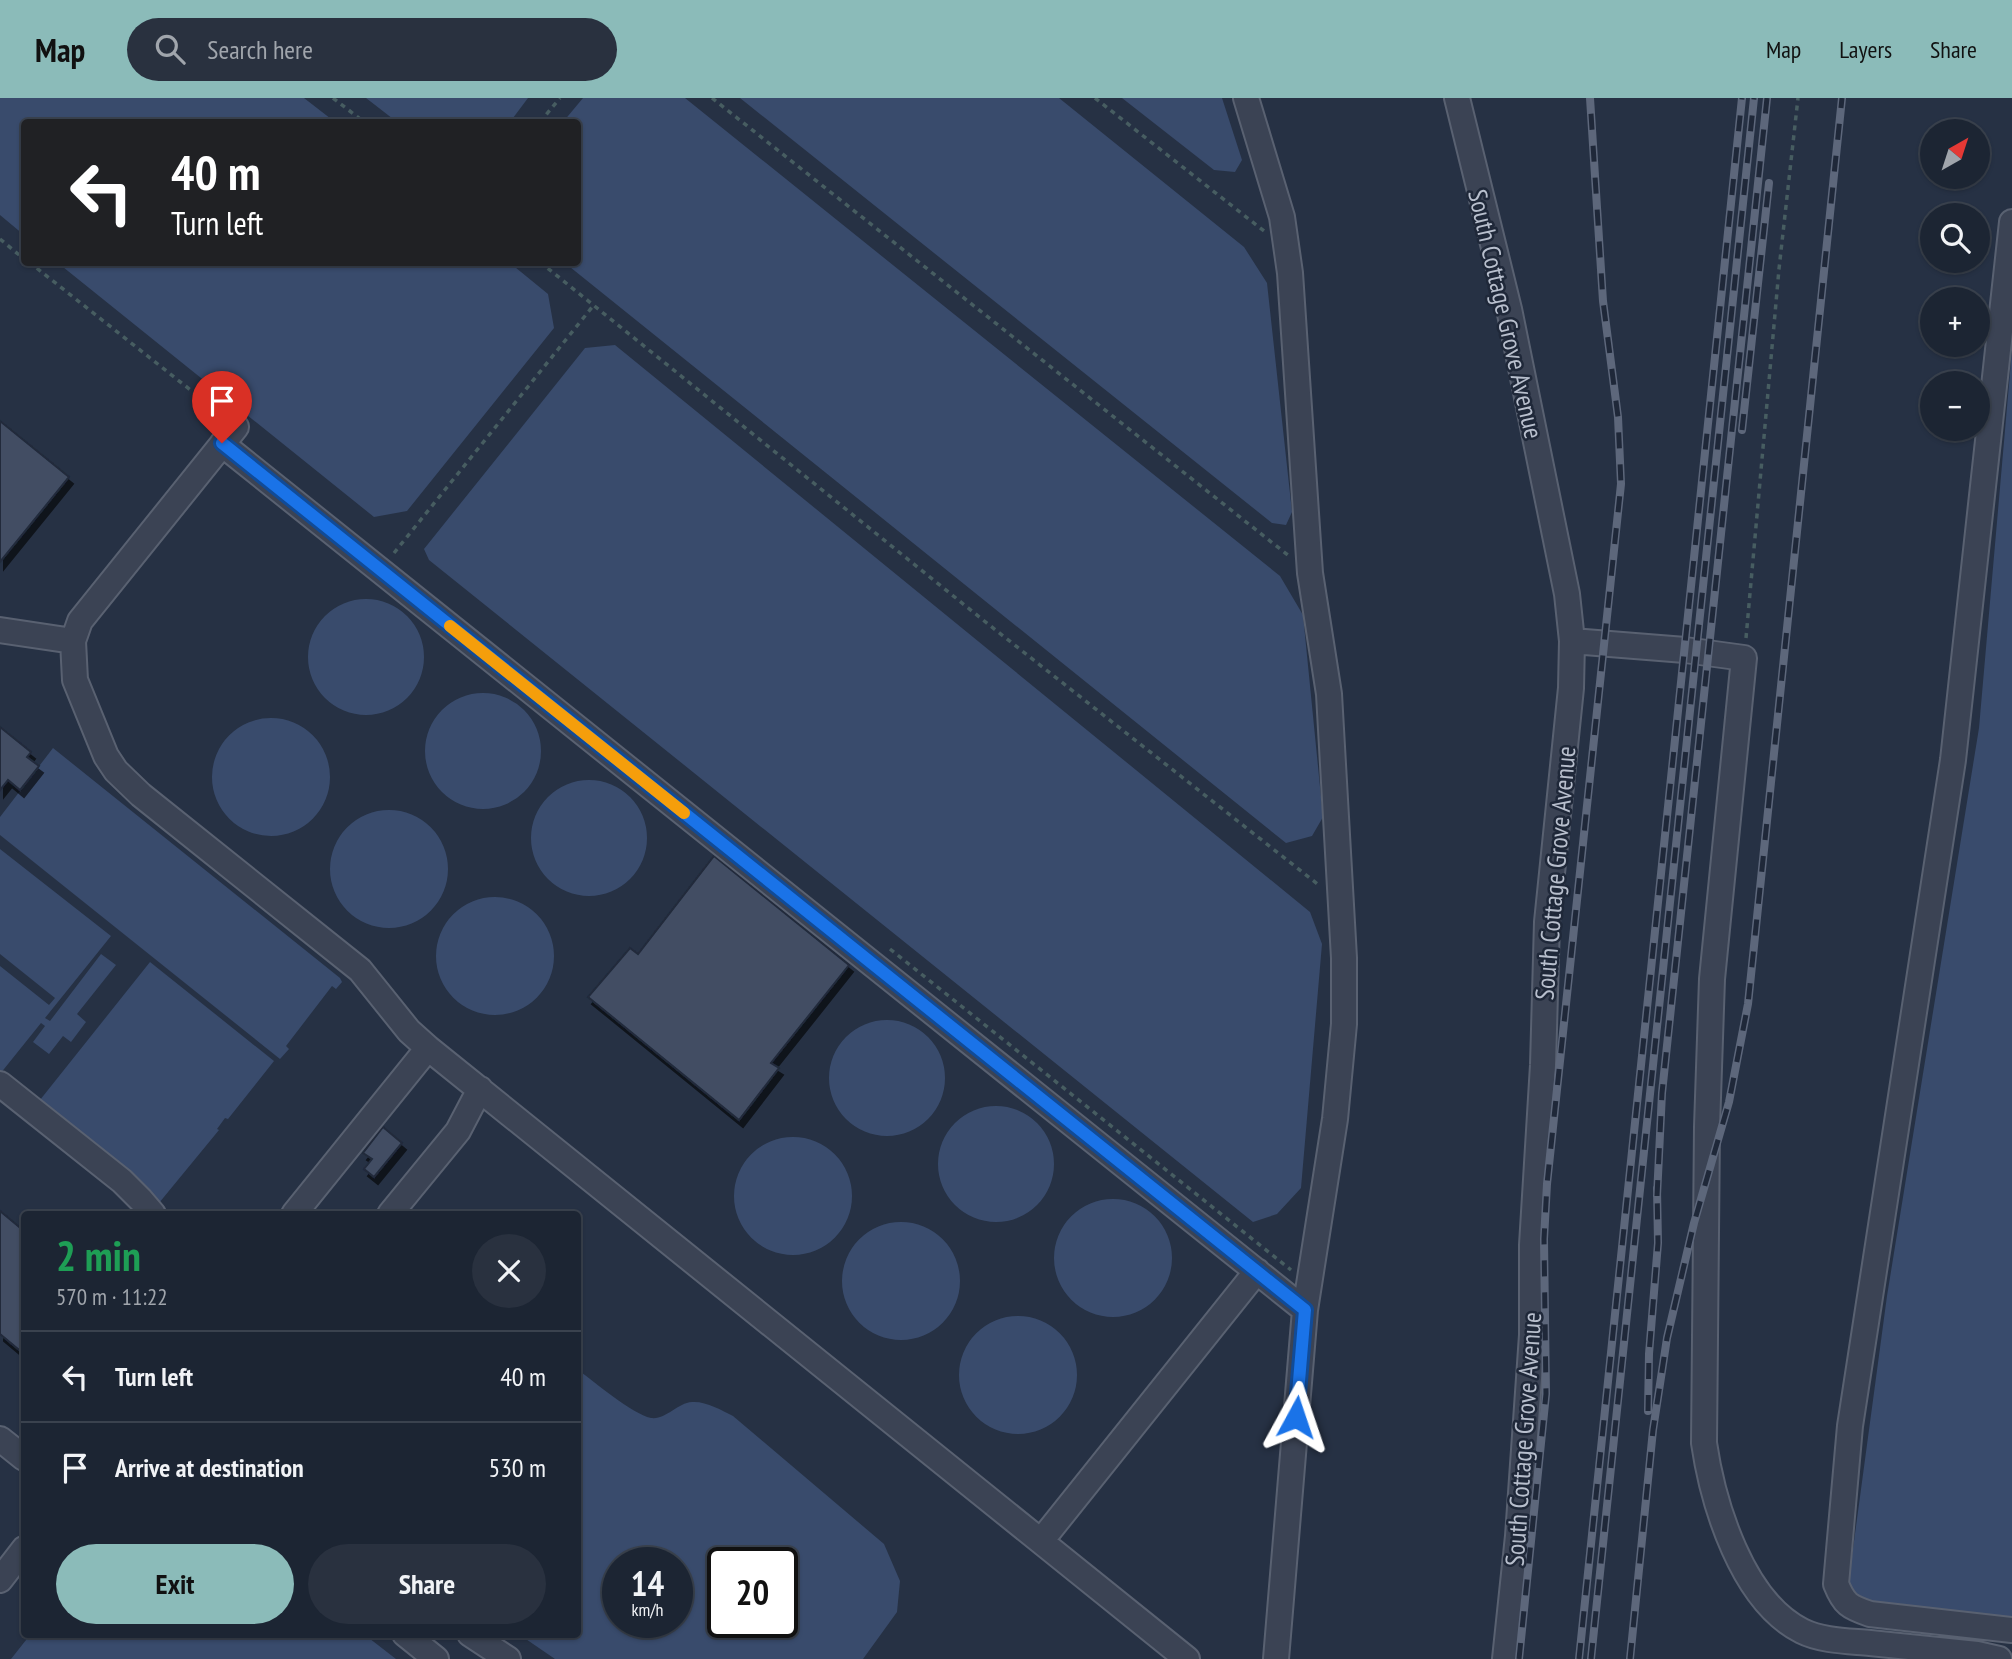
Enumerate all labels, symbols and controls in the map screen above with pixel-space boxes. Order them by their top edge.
search box [127,18,617,81]
text: Map [35,28,85,71]
icon: search [151,30,189,68]
text: Search here [207,33,313,66]
text: Map [1766,34,1801,65]
text: Layers [1839,34,1892,65]
text: Share [1930,34,1977,65]
north arrow [1920,119,1990,189]
map controls [1920,119,1990,441]
text: 40 m [171,140,260,204]
icon: left [56,147,147,238]
street label: South Cottage Grove Avenue [1461,186,1551,442]
text: Turn left [171,202,263,244]
button: search [1920,203,1990,273]
button: + [1920,287,1990,357]
pin [192,371,252,443]
button: − [1920,371,1990,441]
icon: arrive [203,382,241,420]
street label: South Cottage Grove Avenue [1527,745,1583,1001]
text: 2 min [56,1228,141,1283]
button: close [472,1234,546,1308]
text: 570 m · 11:22 [56,1282,168,1311]
street label: South Cottage Grove Avenue [1498,1311,1548,1567]
icon: left [56,1358,94,1396]
text: Turn left [115,1360,193,1393]
text: 40 m [500,1360,546,1393]
position arrow [1259,1380,1333,1454]
icon: arrive [56,1449,94,1487]
text: Arrive at destination [115,1451,304,1484]
text: 530 m [488,1451,546,1484]
button: Exit [56,1544,294,1624]
button: Share [308,1544,546,1624]
speed limit sign: 20 [707,1547,798,1638]
text: 14 [631,1560,664,1606]
text: km/h [632,1598,663,1621]

